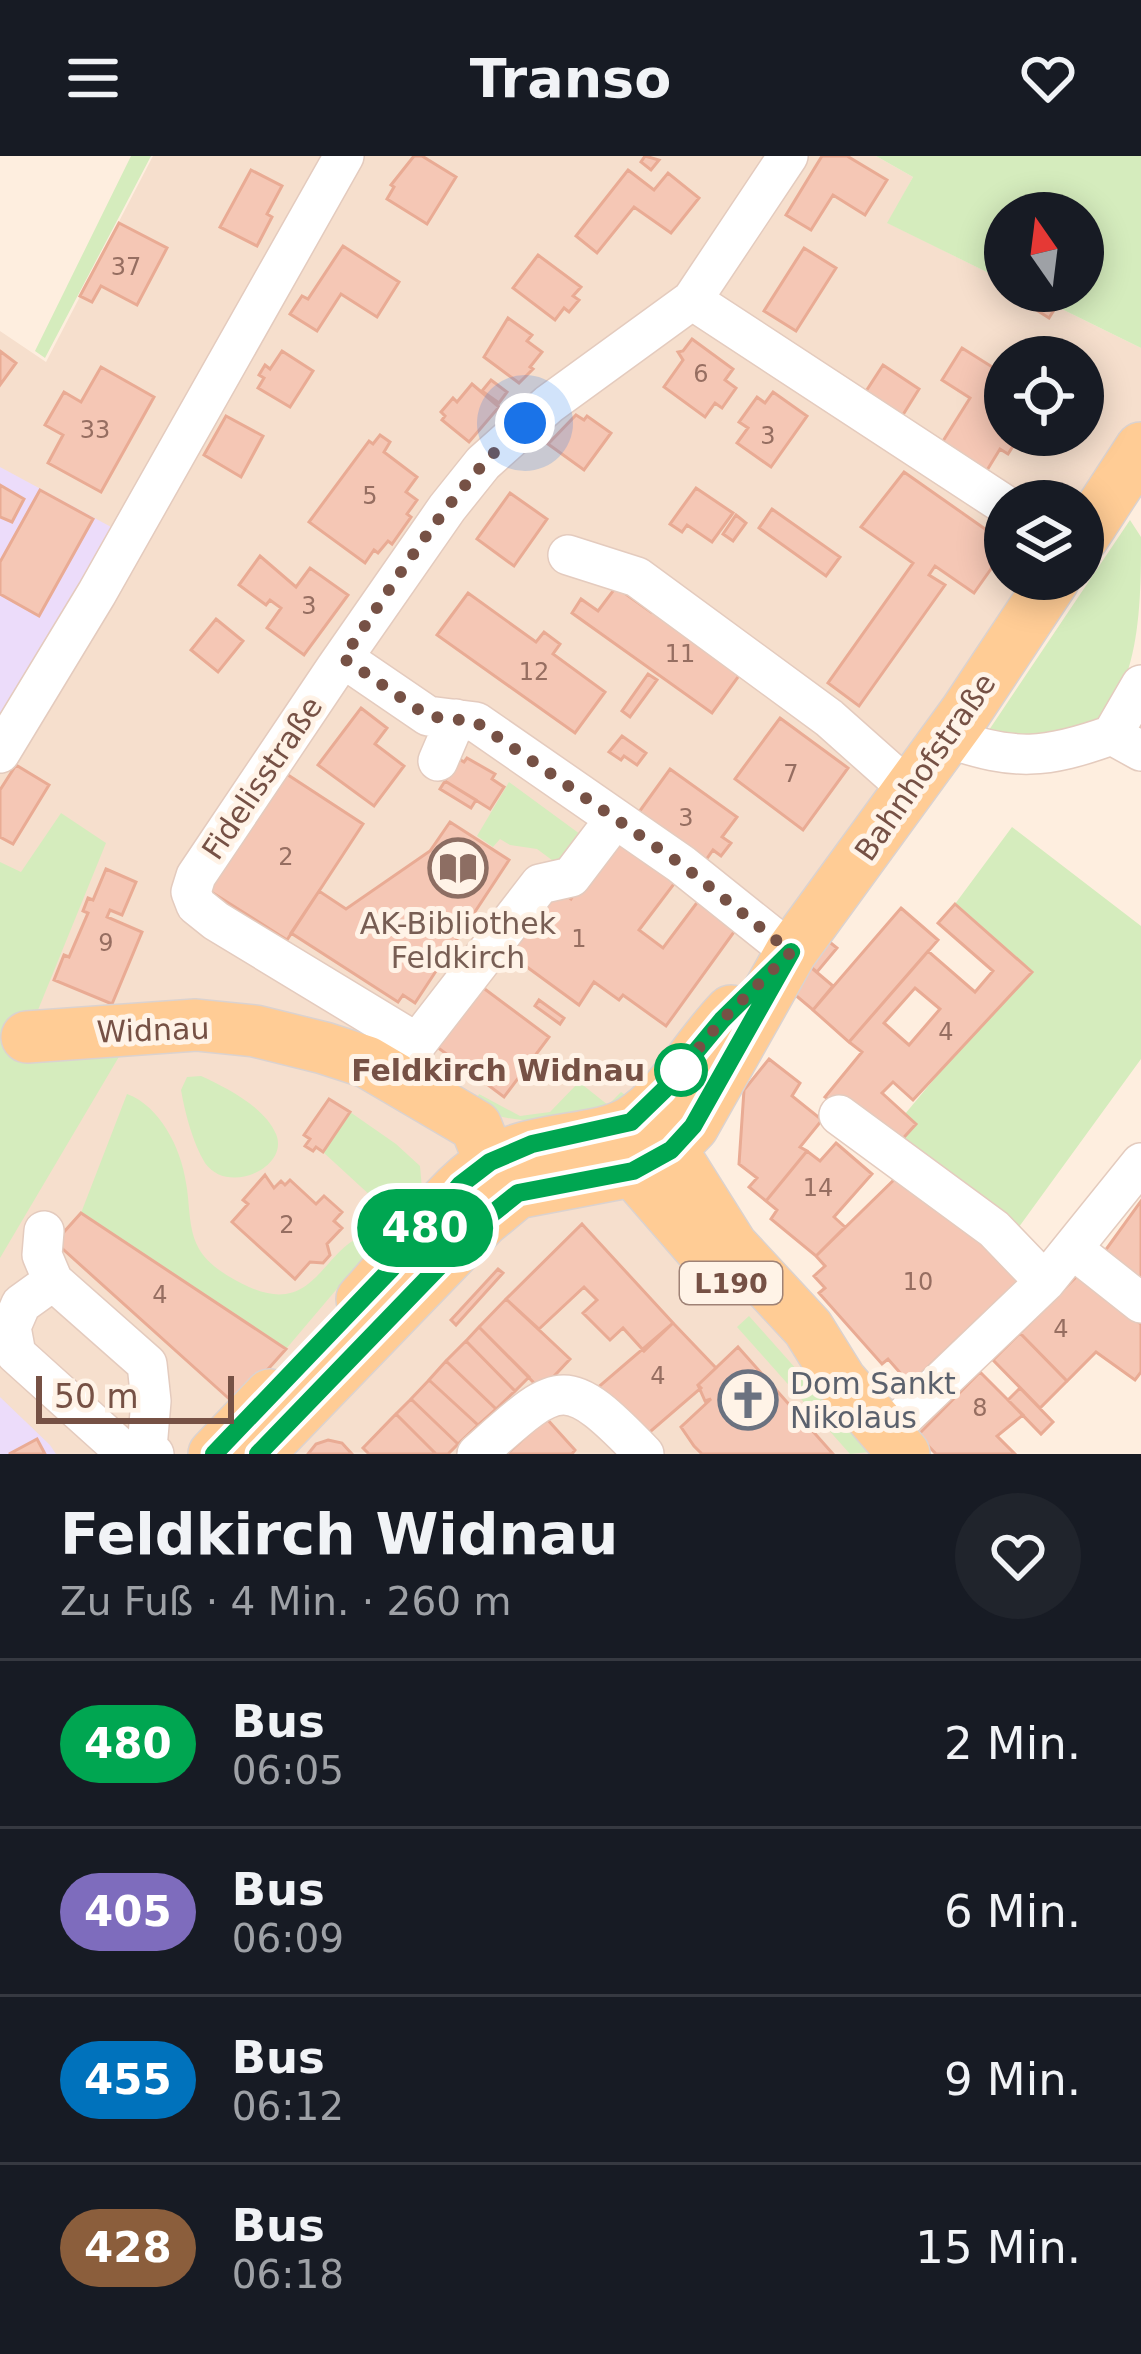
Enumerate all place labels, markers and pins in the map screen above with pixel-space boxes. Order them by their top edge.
library icon: AK-Bibliothek Feldkirch [427,837,489,899]
place label: AK-Bibliothek Feldkirch [360,906,557,975]
marker: Feldkirch Widnau [656,1045,706,1095]
place label: Feldkirch Widnau [351,1053,645,1088]
place label: Dom Sankt Nikolaus [790,1366,956,1435]
church icon: Dom Sankt Nikolaus [717,1369,779,1431]

